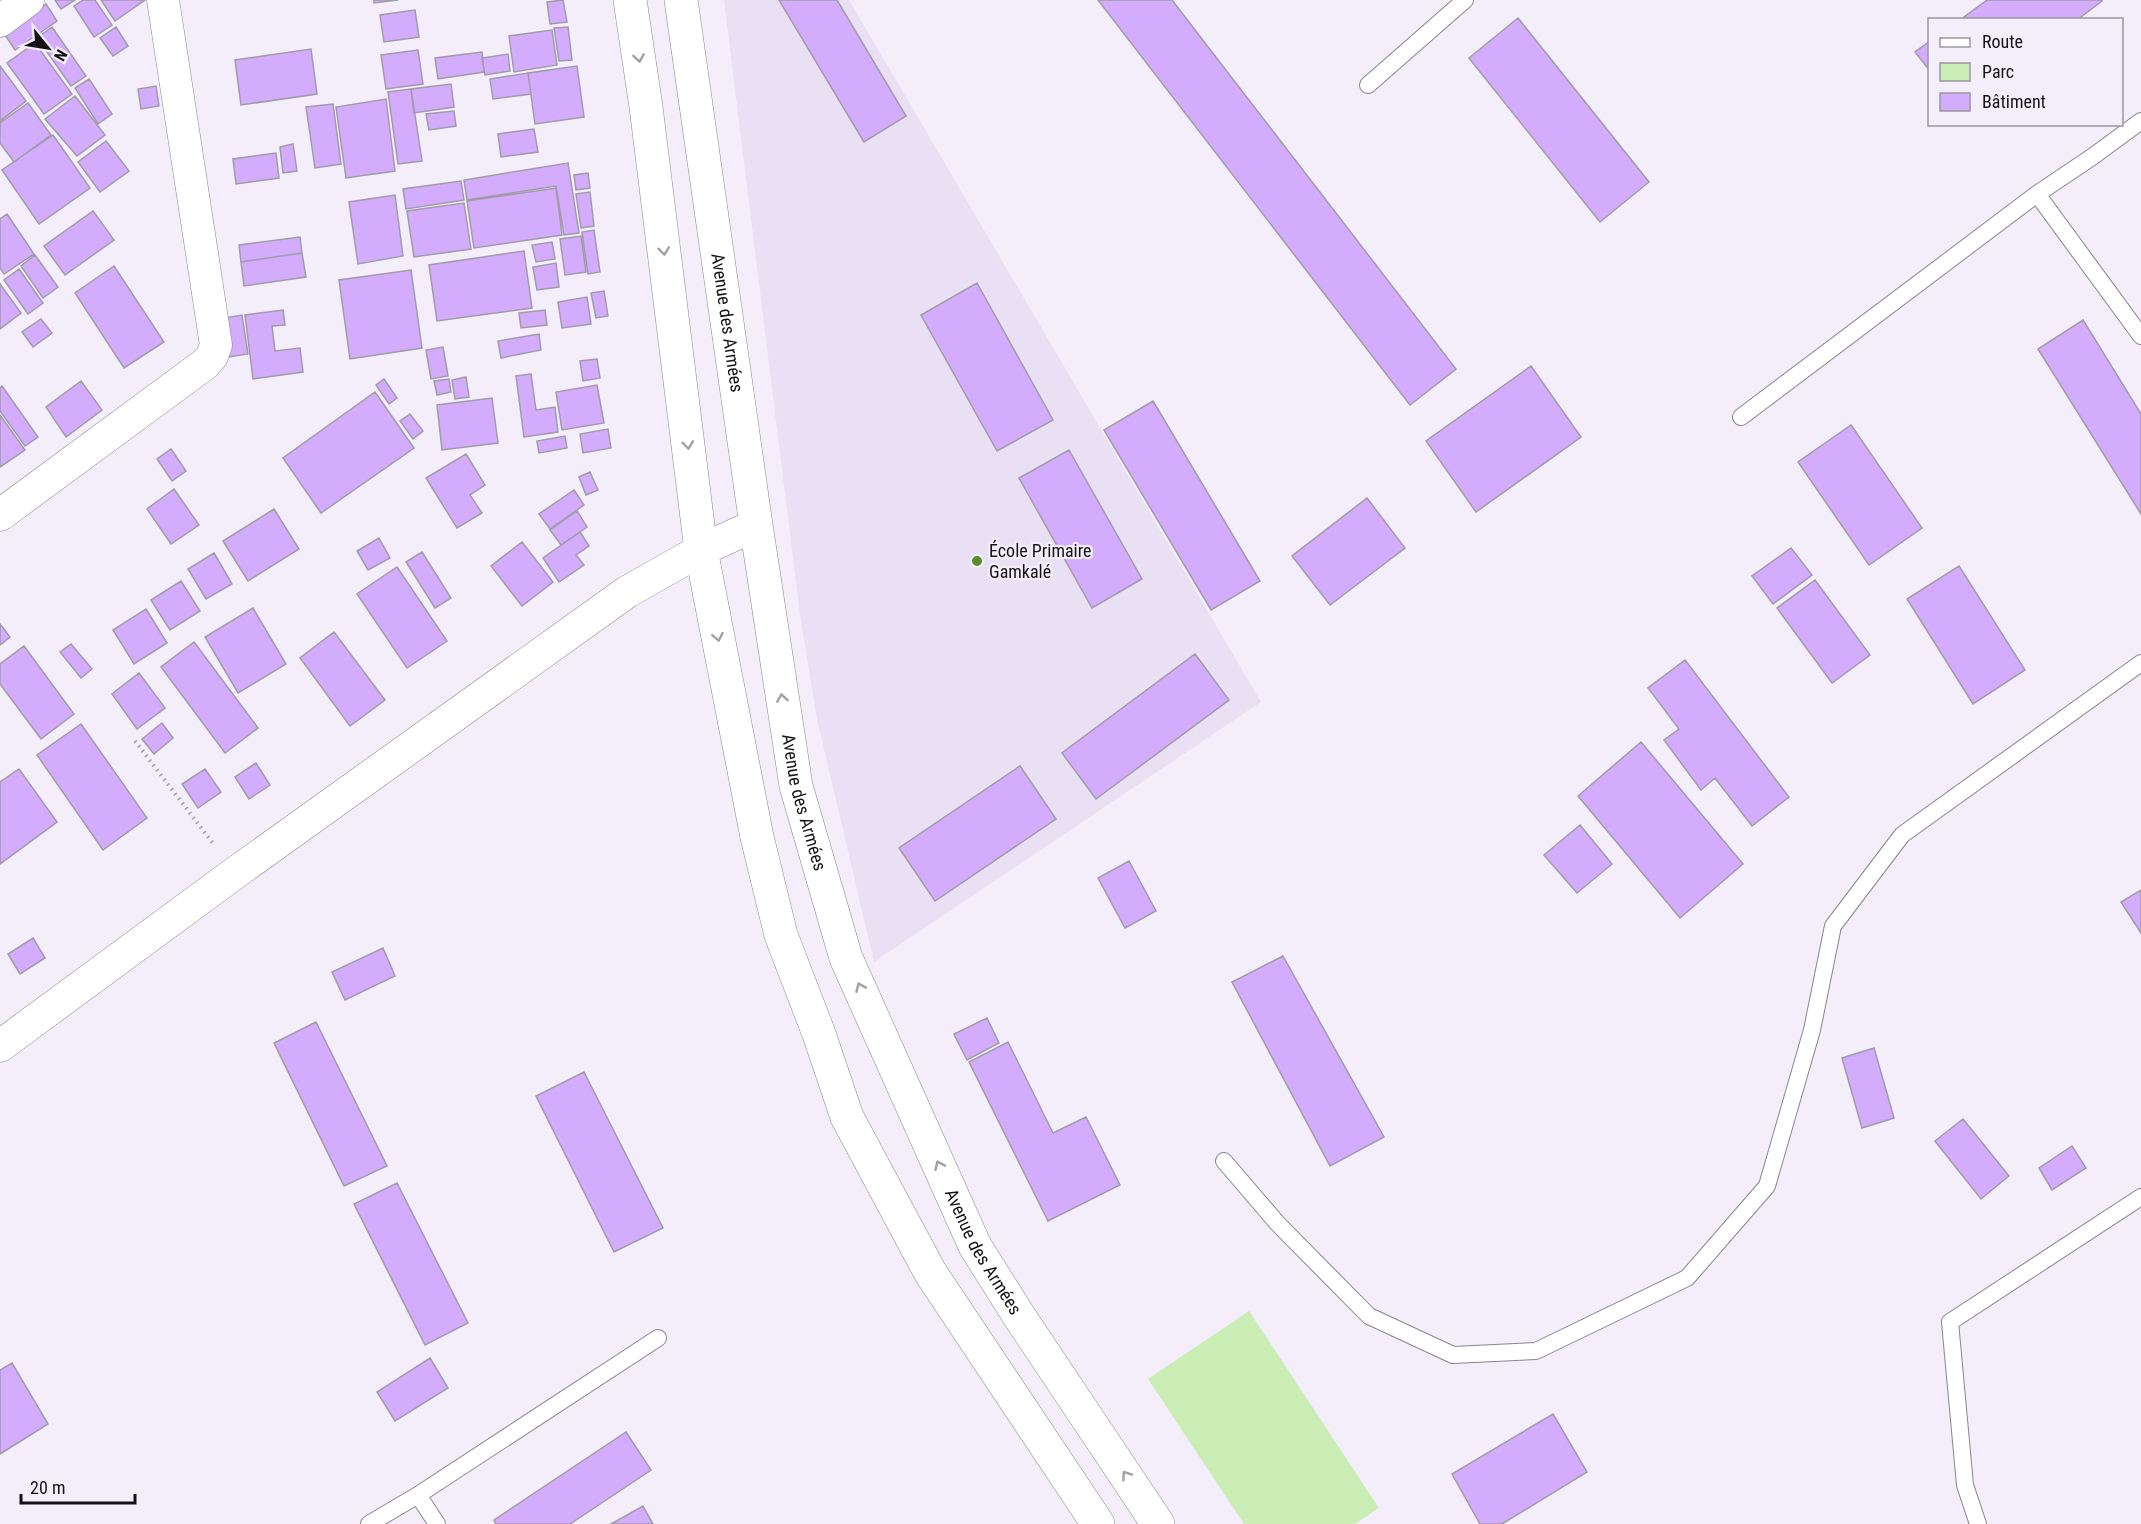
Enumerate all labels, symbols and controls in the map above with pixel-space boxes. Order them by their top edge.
north arrow [18,18,78,78]
legend [1928,18,2123,126]
text: Route [1982,31,2023,52]
text: N [50,46,71,64]
one-way arrow [632,53,644,62]
text: Parc [1982,61,2014,82]
text: Bâtiment [1982,91,2046,112]
one-way arrow [658,247,670,256]
street label: Avenue des Armées [707,252,748,394]
one-way arrow [681,440,694,449]
place label: École Primaire Gamkalé [989,540,1091,582]
marker: École Primaire Gamkalé [970,554,984,568]
one-way arrow [711,632,724,642]
one-way arrow [777,694,789,703]
street label: Avenue des Armées [778,732,831,873]
one-way arrow [855,983,867,994]
one-way arrow [934,1161,946,1172]
street label: Avenue des Armées [941,1186,1026,1318]
scale bar [21,1467,135,1505]
one-way arrow [1122,1471,1133,1482]
text: 20 m [30,1477,65,1498]

